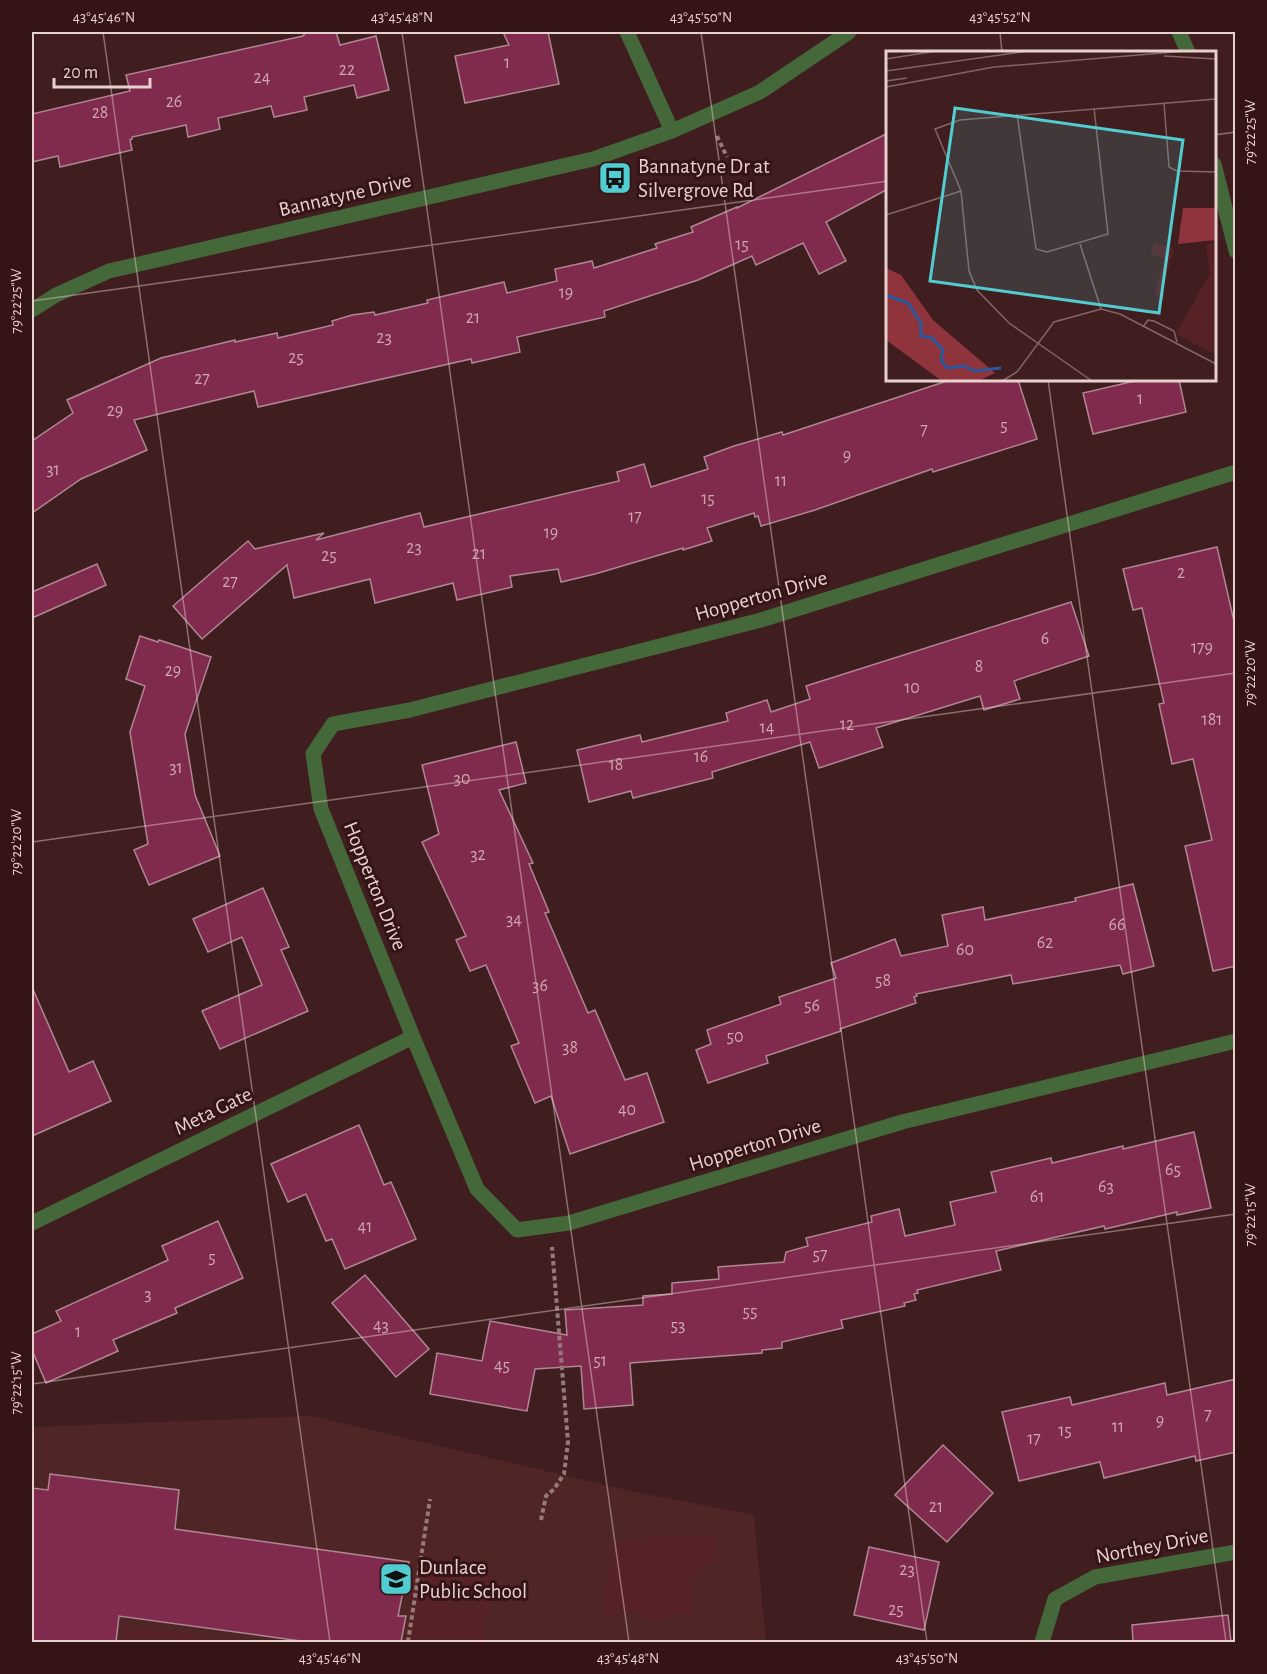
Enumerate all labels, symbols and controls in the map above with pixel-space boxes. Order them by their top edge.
text: 43°45'46"N [73,10,135,25]
text: 43°45'48"N [371,10,433,25]
text: 43°45'50"N [670,10,732,25]
text: 43°45'52"N [969,10,1031,25]
scale bar [54,51,150,89]
inset map [886,51,1216,381]
house number: 1 [504,54,510,72]
house number: 22 [339,61,355,79]
text: 20 m [63,64,98,82]
house number: 24 [254,69,271,87]
house number: 26 [166,93,182,111]
text: 79°22'25"W [1243,99,1258,164]
house number: 28 [92,104,108,122]
place label: Bannatyne Dr at Silvergrove Rd [638,156,770,201]
bus stop icon: Bannatyne Dr at Silvergrove Rd [597,160,633,196]
street label: Bannatyne Drive [277,170,413,220]
house number: 15 [735,236,749,254]
text: 79°22'25"W [9,268,24,333]
house number: 19 [559,284,573,302]
house number: 21 [466,309,480,327]
house number: 23 [376,329,392,347]
house number: 25 [288,349,304,367]
house number: 27 [194,370,210,388]
house number: 1 [1137,390,1143,408]
house number: 29 [107,402,123,420]
house number: 5 [1000,417,1008,435]
house number: 7 [920,421,928,439]
house number: 9 [843,447,851,465]
house number: 31 [46,461,60,479]
house number: 11 [775,472,787,490]
house number: 15 [701,490,715,508]
house number: 17 [628,508,642,526]
house number: 19 [544,524,558,542]
house number: 23 [406,539,422,557]
house number: 21 [472,545,486,563]
house number: 25 [321,547,337,565]
house number: 2 [1177,564,1185,582]
street label: Hopperton Drive [692,567,830,625]
house number: 27 [222,573,238,591]
house number: 6 [1041,630,1049,648]
house number: 179 [1191,639,1213,657]
text: 79°22'20"W [1243,639,1258,706]
house number: 8 [975,658,983,676]
house number: 29 [165,662,181,680]
house number: 10 [904,679,920,697]
house number: 181 [1202,711,1222,729]
house number: 12 [840,716,854,734]
house number: 14 [760,719,775,737]
house number: 16 [694,748,708,766]
house number: 18 [609,756,623,774]
house number: 31 [169,759,183,777]
house number: 30 [454,770,470,788]
text: 79°22'20"W [9,808,24,875]
street label: Hopperton Drive [340,819,410,953]
house number: 32 [470,846,486,864]
house number: 34 [506,911,522,929]
house number: 66 [1109,916,1125,934]
house number: 62 [1037,934,1053,952]
house number: 60 [956,941,974,959]
house number: 58 [875,972,891,990]
house number: 36 [532,977,548,995]
house number: 56 [804,997,820,1015]
house number: 50 [726,1028,744,1046]
house number: 38 [562,1039,578,1057]
street label: Meta Gate [171,1083,255,1139]
house number: 40 [618,1101,636,1119]
street label: Hopperton Drive [687,1115,823,1175]
house number: 65 [1165,1161,1181,1179]
house number: 63 [1098,1178,1114,1196]
text: 79°22'15"W [1243,1183,1258,1247]
house number: 61 [1030,1188,1044,1206]
house number: 41 [358,1218,372,1236]
house number: 57 [812,1246,828,1264]
house number: 5 [208,1249,216,1267]
house number: 3 [144,1286,152,1304]
house number: 55 [742,1303,758,1321]
house number: 43 [373,1317,389,1335]
house number: 53 [671,1317,685,1335]
house number: 1 [75,1323,81,1341]
text: 79°22'15"W [9,1351,24,1415]
house number: 51 [593,1352,607,1370]
house number: 45 [494,1357,510,1375]
house number: 7 [1204,1406,1212,1424]
house number: 9 [1156,1412,1164,1430]
house number: 11 [1112,1418,1124,1436]
house number: 15 [1058,1422,1072,1440]
house number: 17 [1027,1430,1041,1448]
house number: 21 [929,1498,943,1516]
street label: Northey Drive [1094,1525,1210,1567]
place label: Dunlace Public School [419,1557,527,1602]
school or university icon: Dunlace Public School [378,1561,414,1597]
house number: 23 [899,1561,915,1579]
house number: 25 [888,1601,904,1619]
text: 43°45'46"N [299,1651,361,1666]
text: 43°45'48"N [597,1651,659,1666]
text: 43°45'50"N [896,1651,958,1666]

